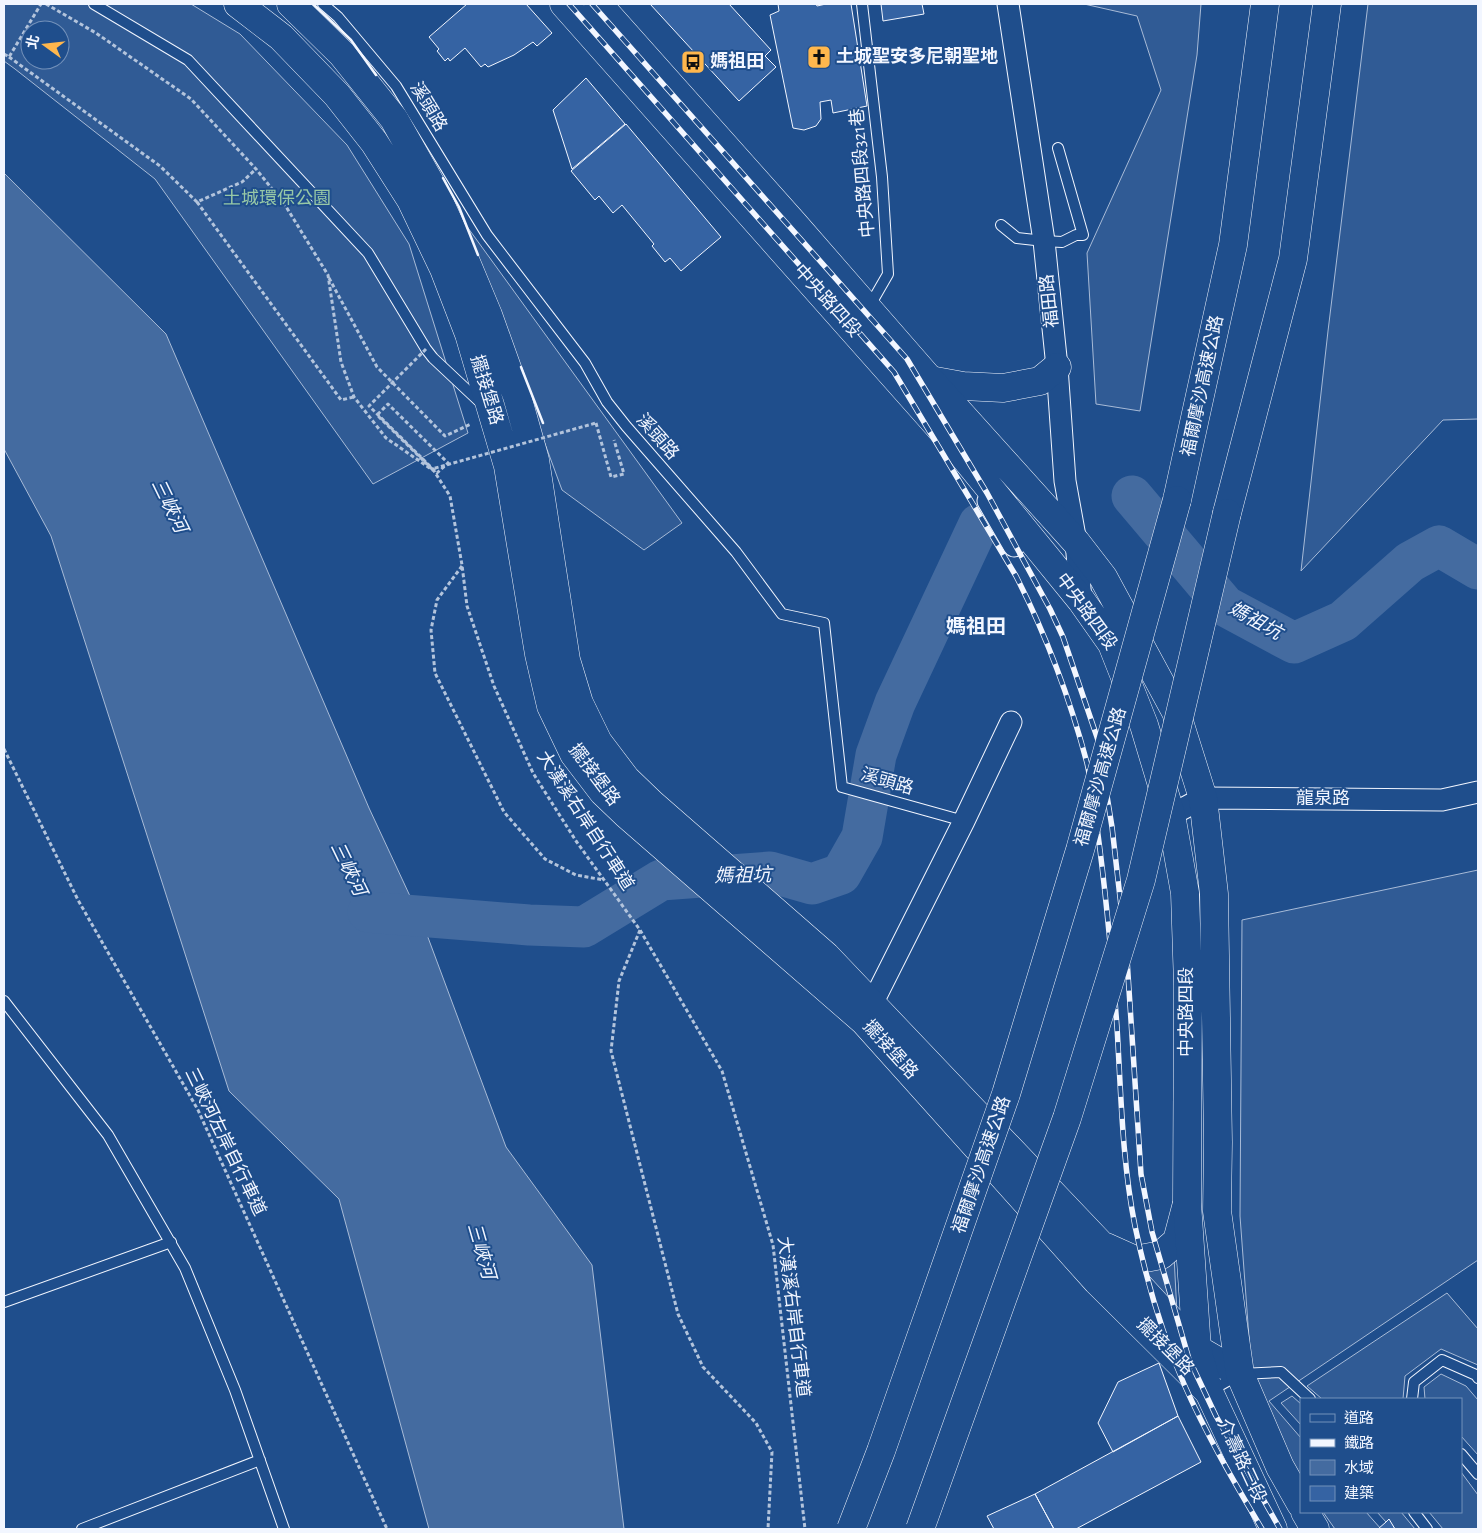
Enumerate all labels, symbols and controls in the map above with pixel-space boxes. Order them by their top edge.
north arrow [20,20,70,70]
text: 北 [24,33,42,50]
church icon: 土城聖安多尼朝聖地 [806,44,832,70]
place label: 土城聖安多尼朝聖地 [836,46,998,66]
bus stop icon: 媽祖田 [680,49,706,75]
place label: 媽祖田 [710,51,764,71]
street label: 溪頭路 [406,78,451,135]
street label: 中央路四段321巷 [846,108,878,239]
park label: 土城環保公園 [223,188,331,208]
street label: 中央路四段 [790,260,865,340]
street label: 福田路 [1036,273,1062,329]
street label: 福爾摩沙高速公路 [1177,313,1227,458]
street label: 擺接堡路 [467,352,507,427]
street label: 溪頭路 [632,409,683,463]
water label: 三峽河 [148,476,193,539]
street label: 中央路四段 [1052,569,1121,654]
water label: 媽祖坑 [1225,597,1288,645]
district label: 媽祖田 [946,616,1006,637]
street label: 福爾摩沙高速公路 [1071,705,1129,849]
street label: 擺接堡路 [565,740,624,809]
street label: 大漢溪右岸自行車道 [533,747,638,894]
street label: 溪頭路 [859,764,916,798]
street label: 龍泉路 [1296,788,1350,808]
water label: 三峽河 [327,839,372,902]
water label: 媽祖坑 [714,864,775,886]
street label: 中央路四段 [1176,967,1196,1057]
street label: 擺接堡路 [859,1016,922,1083]
street label: 三峽河左岸自行車道 [181,1064,270,1219]
street label: 福爾摩沙高速公路 [948,1093,1014,1236]
water label: 三峽河 [464,1221,500,1285]
street label: 大漢溪右岸自行車道 [774,1235,814,1398]
street label: 擺接堡路 [1133,1314,1198,1379]
legend [1300,1398,1462,1513]
text: 道路 [1344,1410,1374,1426]
street label: 介壽路三段 [1214,1416,1270,1506]
text: 鐵路 [1344,1435,1374,1451]
text: 水域 [1344,1460,1374,1476]
text: 建築 [1344,1485,1374,1501]

